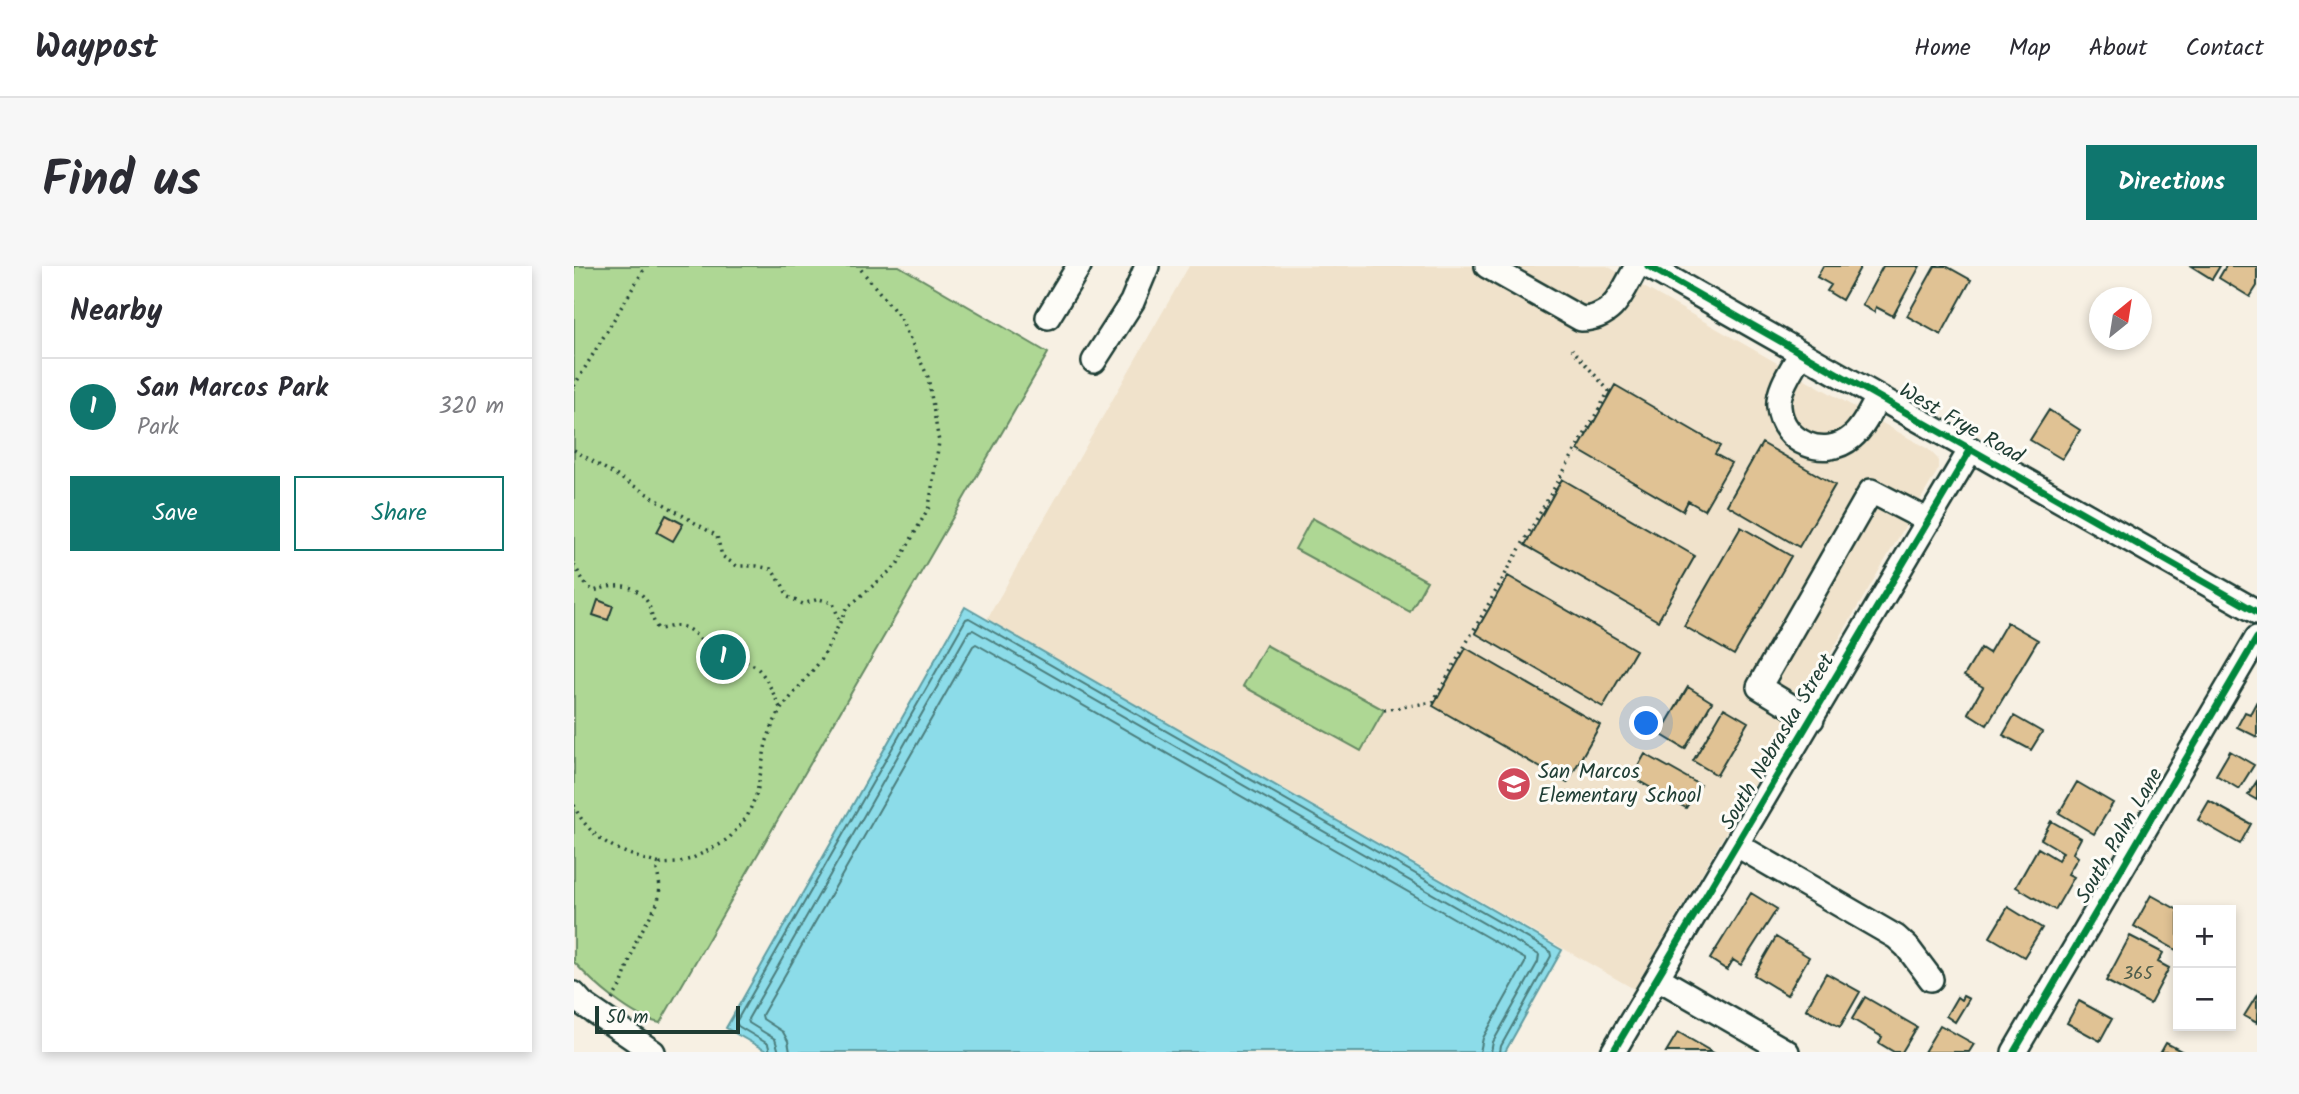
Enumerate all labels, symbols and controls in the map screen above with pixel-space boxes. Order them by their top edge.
text: Waypost [35,22,158,75]
text: Home [1914,29,1971,68]
text: Map [2009,29,2051,68]
text: About [2089,29,2147,68]
text: Contact [2185,29,2264,68]
text: Find us [42,143,200,221]
button: Directions [2086,145,2257,220]
north arrow [2089,287,2152,350]
text: Nearby [70,288,162,336]
text: San Marcos Park [137,368,328,410]
street label: West Frye Road [1893,375,2030,473]
text: 1 [90,389,96,425]
text: 320 m [438,389,504,425]
text: Park [137,410,179,446]
button: Save [70,476,280,551]
button: Share [294,476,504,551]
pin: 1 [700,631,746,683]
street label: South Nebraska Street [1712,647,1844,836]
your location [1629,706,1663,740]
place label: San Marcos Elementary School [1538,756,1701,813]
street label: South Palm Lane [2068,761,2173,910]
school or university icon: San Marcos Elementary School [1495,765,1533,803]
map controls [2173,905,2236,1031]
button: + [2173,905,2236,968]
house number: 365 [2123,960,2154,989]
button: − [2173,968,2236,1031]
scale bar [595,1003,740,1035]
text: 50 m [606,1003,648,1033]

